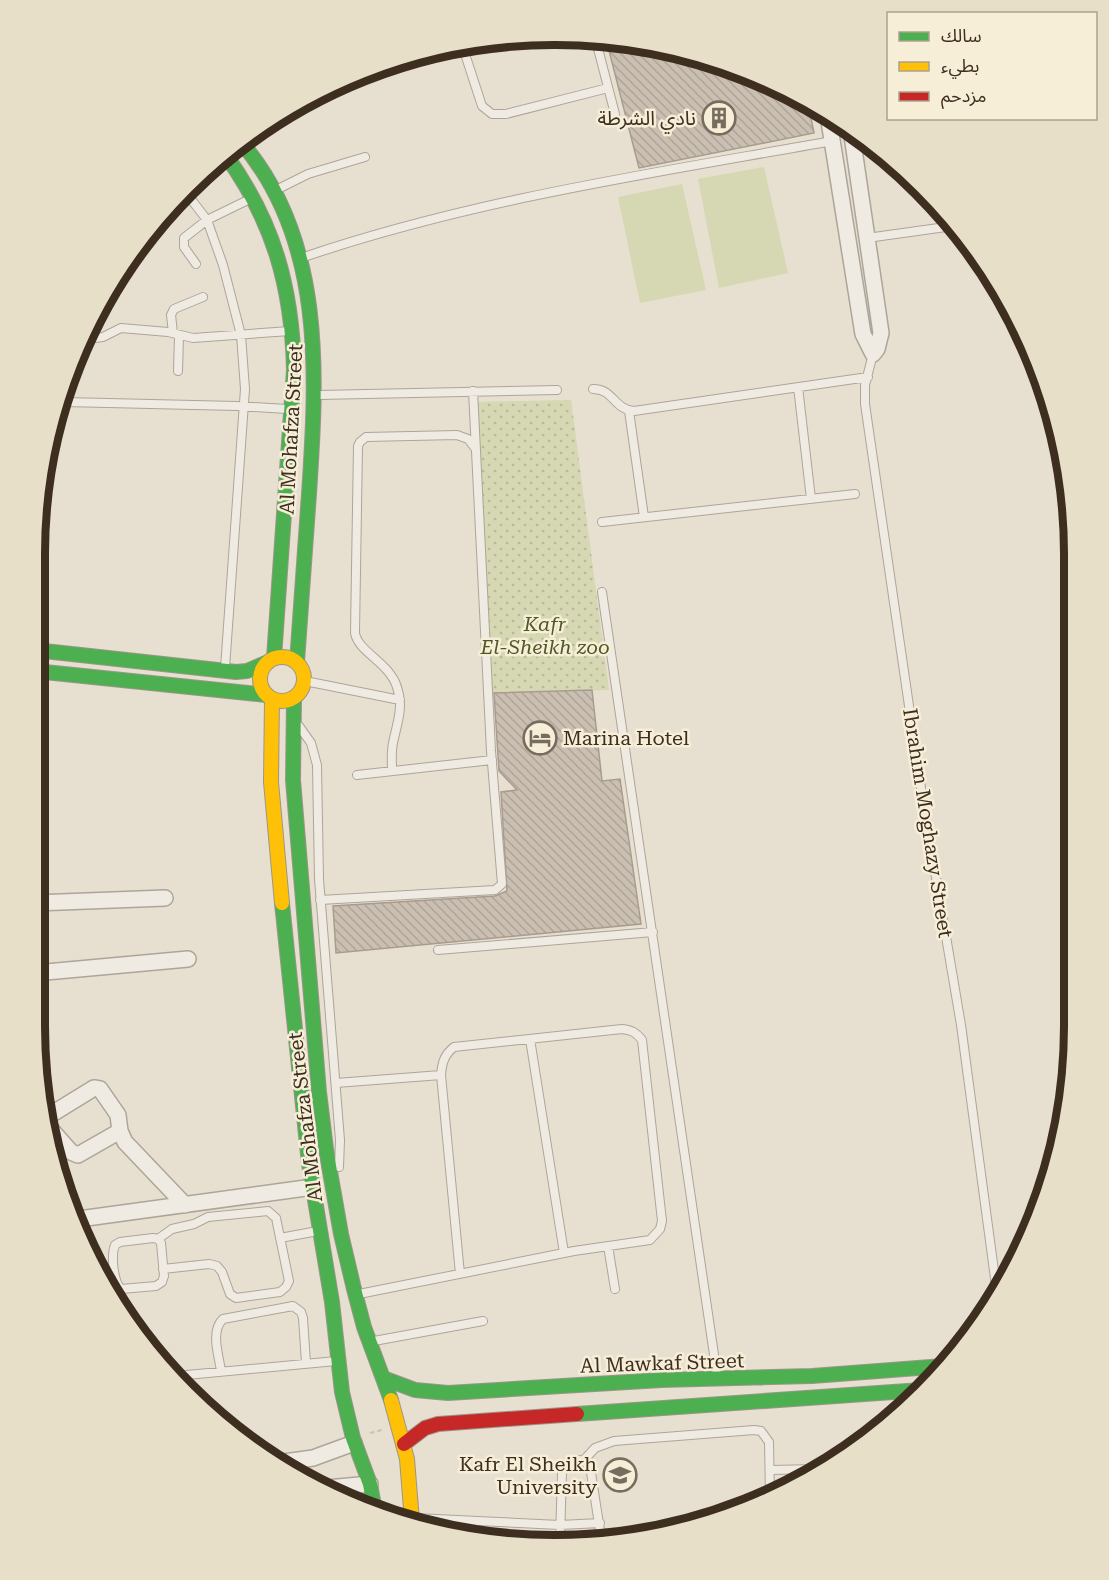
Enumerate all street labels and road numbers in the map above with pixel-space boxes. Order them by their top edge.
street label: Al Mohafza Street [275,343,307,515]
street label: Ibrahim Moghazy Street [898,707,958,940]
street label: Al Mohafza Street [283,1030,327,1203]
street label: Al Mawkaf Street [579,1348,745,1378]

